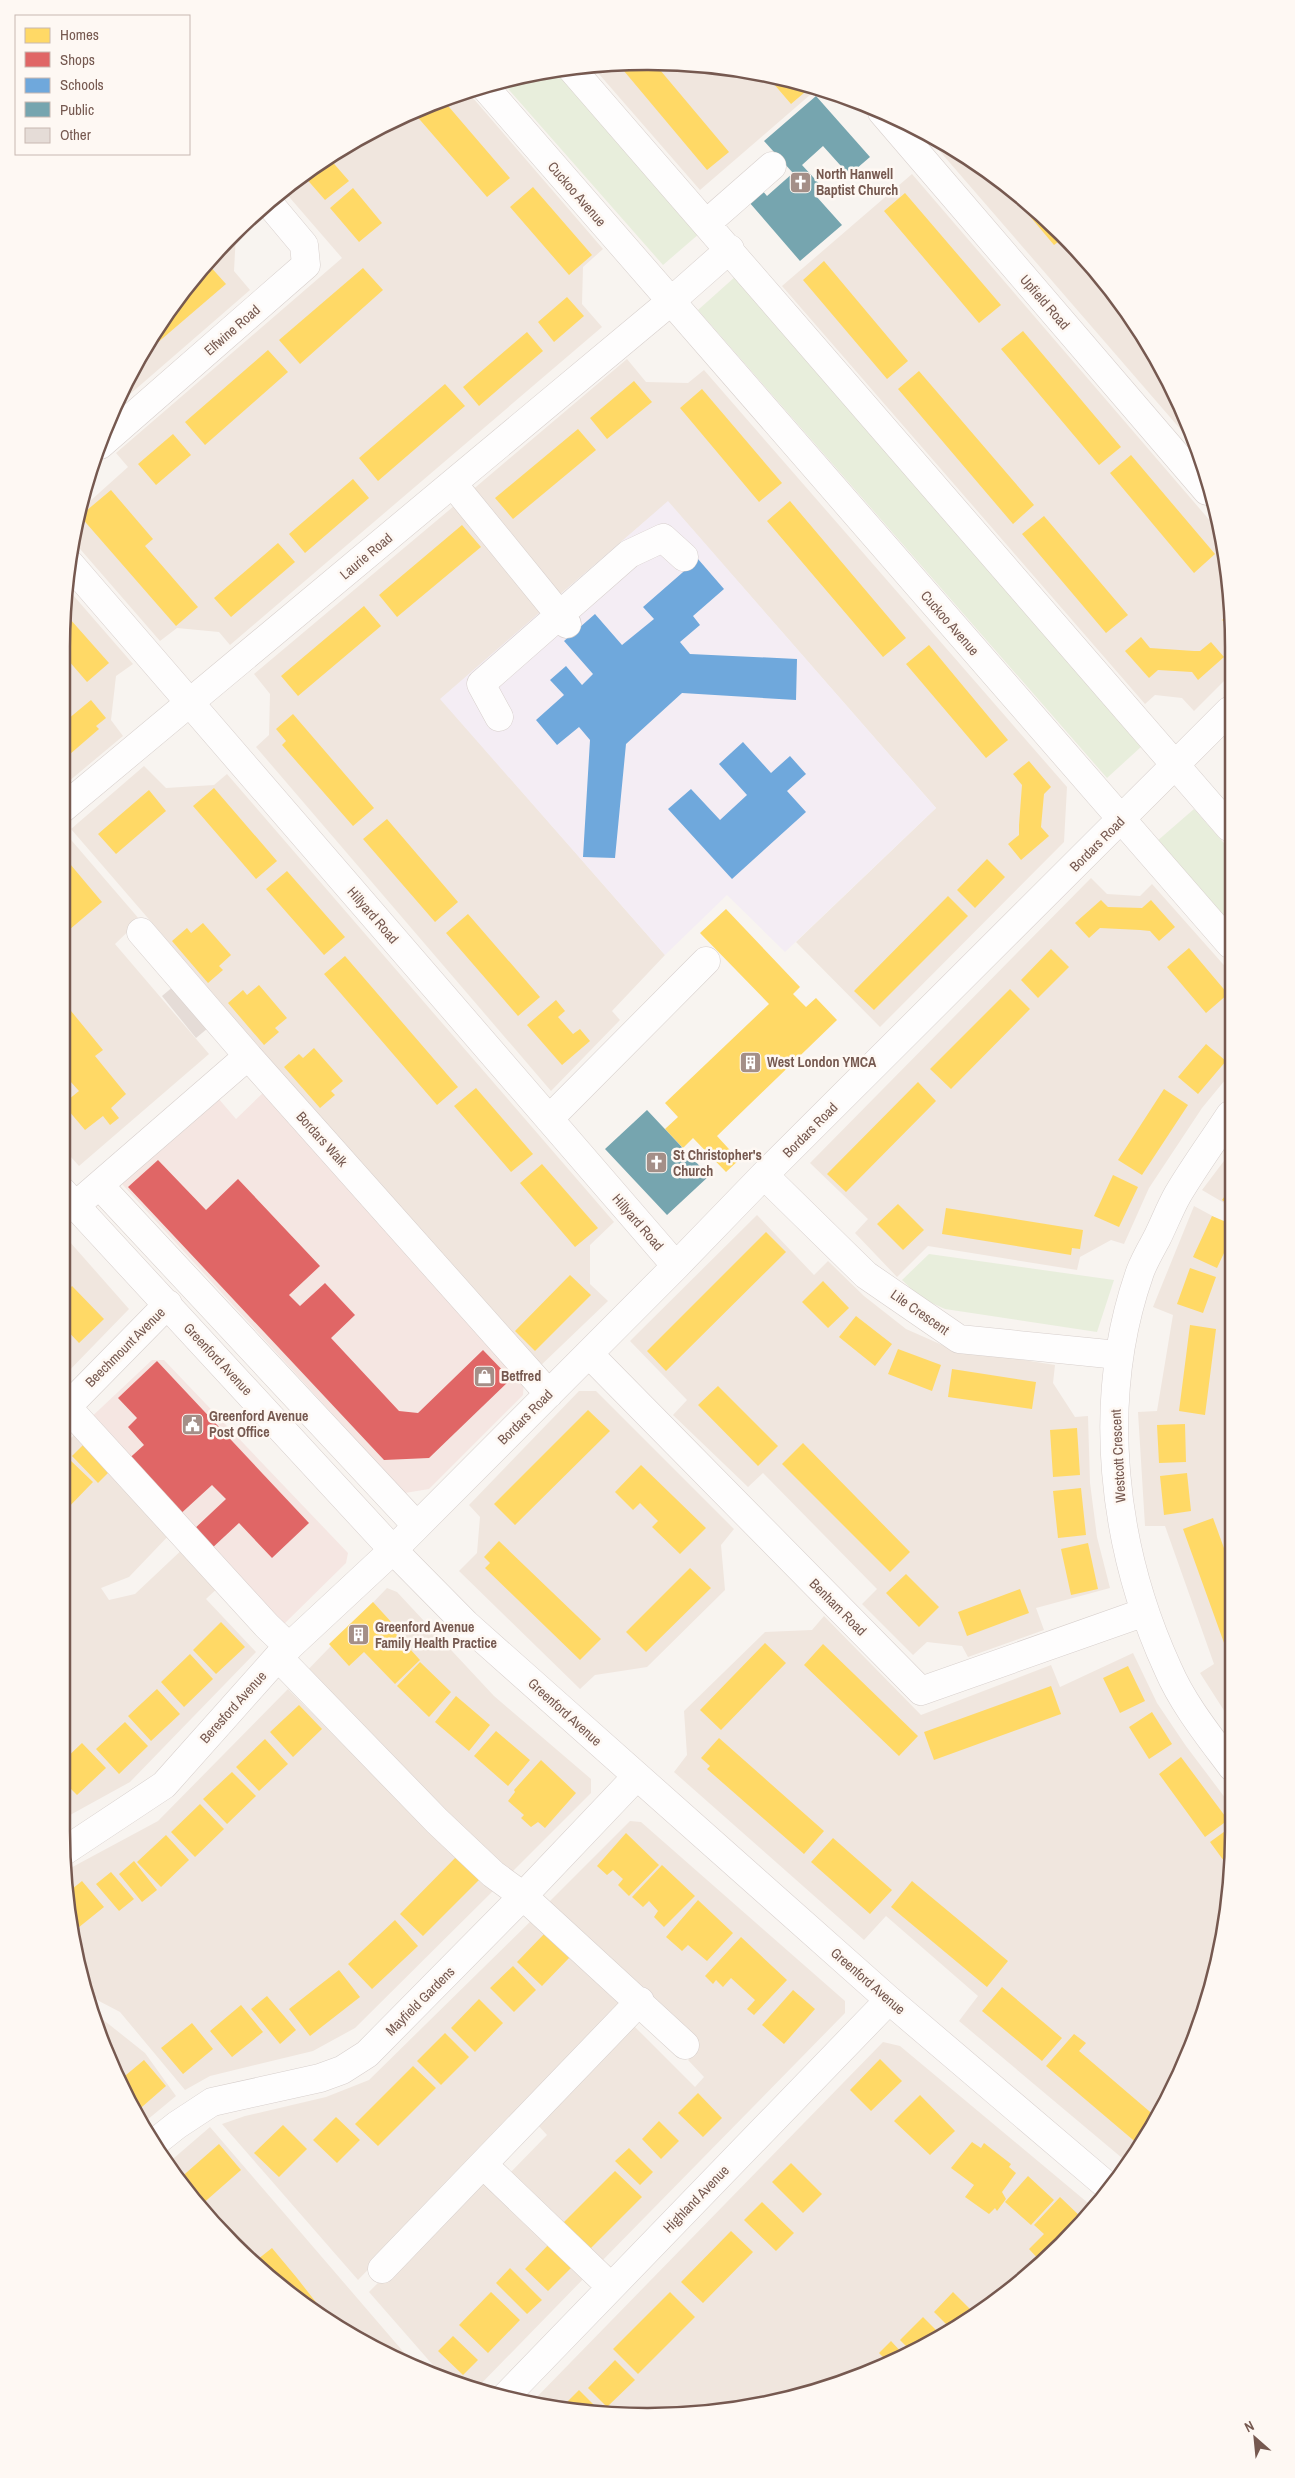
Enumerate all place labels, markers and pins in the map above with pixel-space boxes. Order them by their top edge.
place label: North Hanwell Baptist Church [816,165,898,199]
church icon: North Hanwell Baptist Church [788,170,812,194]
building icon: West London YMCA [739,1050,763,1074]
place label: West London YMCA [767,1053,877,1071]
place label: St Christopher's Church [673,1146,762,1180]
church icon: St Christopher's Church [645,1151,669,1175]
shop icon: Betfred [473,1364,497,1388]
place label: Betfred [501,1367,541,1385]
place label: Greenford Avenue Post Office [209,1407,308,1441]
public building icon: Greenford Avenue Post Office [181,1412,205,1436]
place label: Greenford Avenue Family Health Practice [375,1618,497,1652]
building icon: Greenford Avenue Family Health Practice [347,1623,371,1647]

